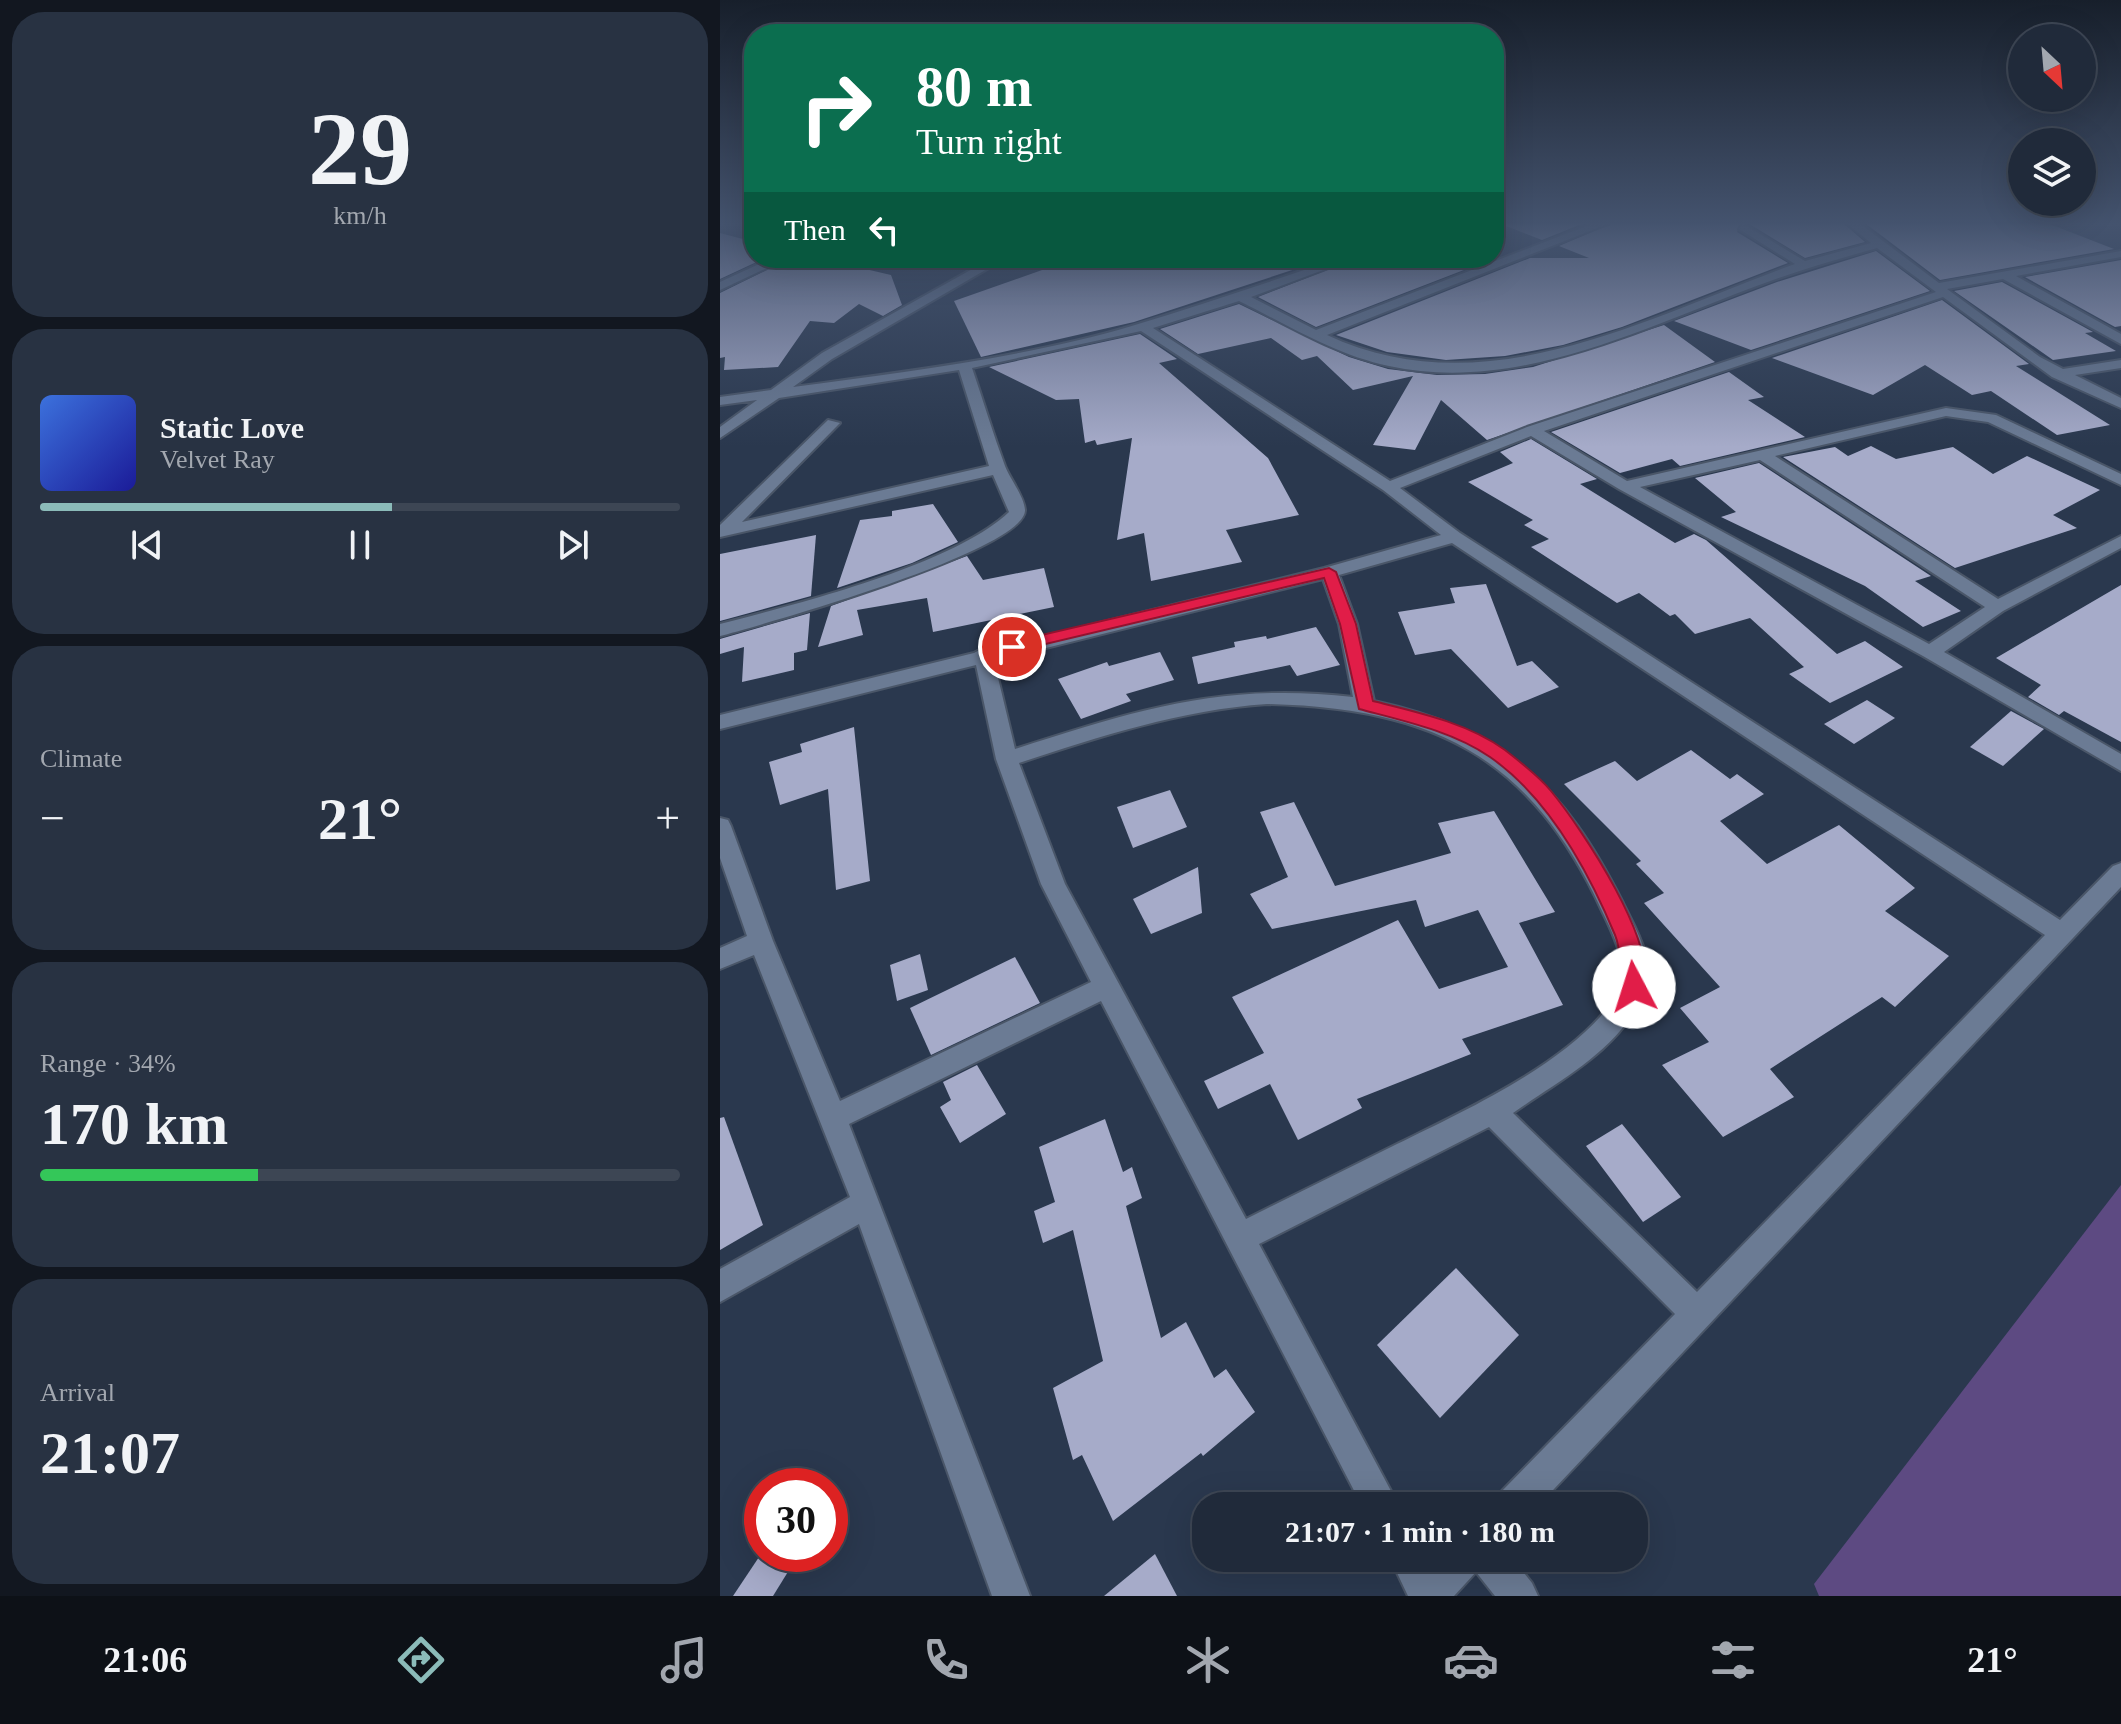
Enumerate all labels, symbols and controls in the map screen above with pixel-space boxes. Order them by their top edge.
north arrow [2008,24,2096,112]
map controls [2008,24,2096,216]
icon: right [784,56,888,160]
text: 80 m [916,56,1033,118]
text: 29 [308,91,412,206]
text: Turn right [916,122,1062,162]
button: layers [2008,128,2096,216]
text: km/h [333,201,387,230]
icon: left [862,208,906,252]
text: Then [784,213,846,246]
text: Static Love [160,411,304,444]
text: Velvet Ray [160,445,275,474]
icon: previous [125,523,169,567]
icon: pause [338,523,382,567]
icon: next [551,523,595,567]
pin [978,613,1046,681]
icon: arrive [990,625,1034,669]
text: Climate [40,744,122,773]
text: 21° [318,786,402,852]
text: − [40,794,65,843]
text: + [655,794,680,843]
position arrow [1592,945,1676,1029]
text: Range · 34% [40,1049,176,1078]
text: 170 km [40,1091,228,1157]
text: Arrival [40,1378,115,1407]
text: 21:07 [40,1420,180,1486]
speed limit sign: 30 [744,1468,848,1572]
text: 21:07 · 1 min · 180 m [1285,1515,1555,1548]
icon: directions [393,1632,449,1688]
icon: music [656,1632,712,1688]
icon: phone [918,1632,974,1688]
icon: climate [1180,1632,1236,1688]
icon: car [1443,1632,1499,1688]
icon: filters [1705,1632,1761,1688]
text: 21:06 [103,1640,187,1680]
text: 21° [1967,1640,2018,1680]

